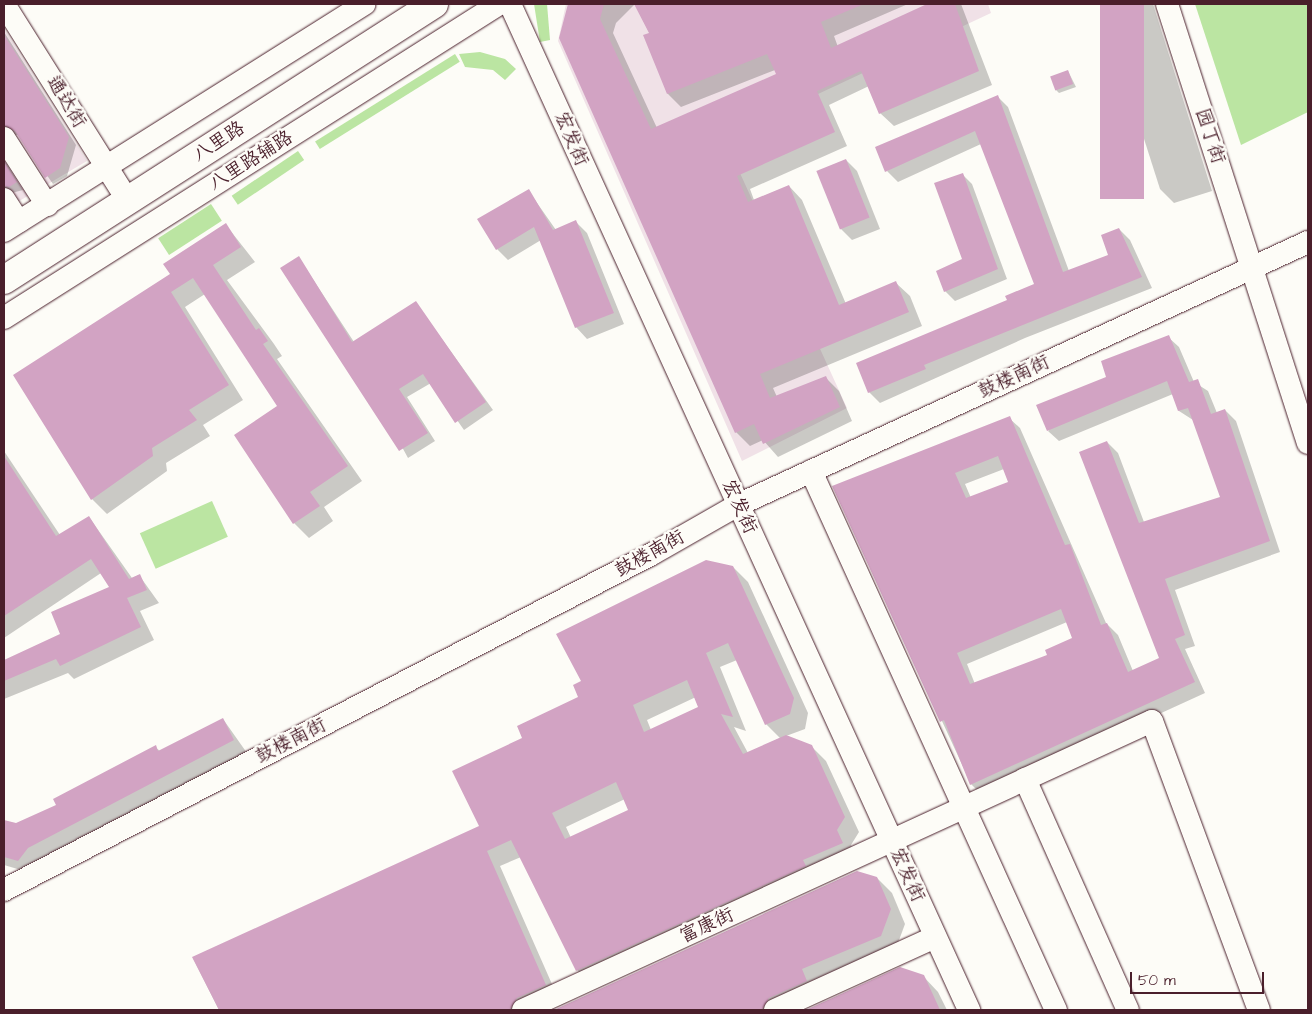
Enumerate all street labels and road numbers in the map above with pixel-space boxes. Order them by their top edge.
street label: 通达街 [41,72,91,132]
street label: 园丁街 [1190,105,1230,167]
street label: 宏发街 [549,108,593,170]
street label: 八里路 [189,117,249,167]
street label: 八里路辅路 [205,126,297,196]
street label: 鼓楼南街 [975,351,1053,403]
street label: 宏发街 [717,476,761,538]
street label: 鼓楼南街 [611,526,689,582]
street label: 鼓楼南街 [252,714,330,768]
street label: 宏发街 [885,844,929,906]
street label: 富康街 [676,904,738,948]

